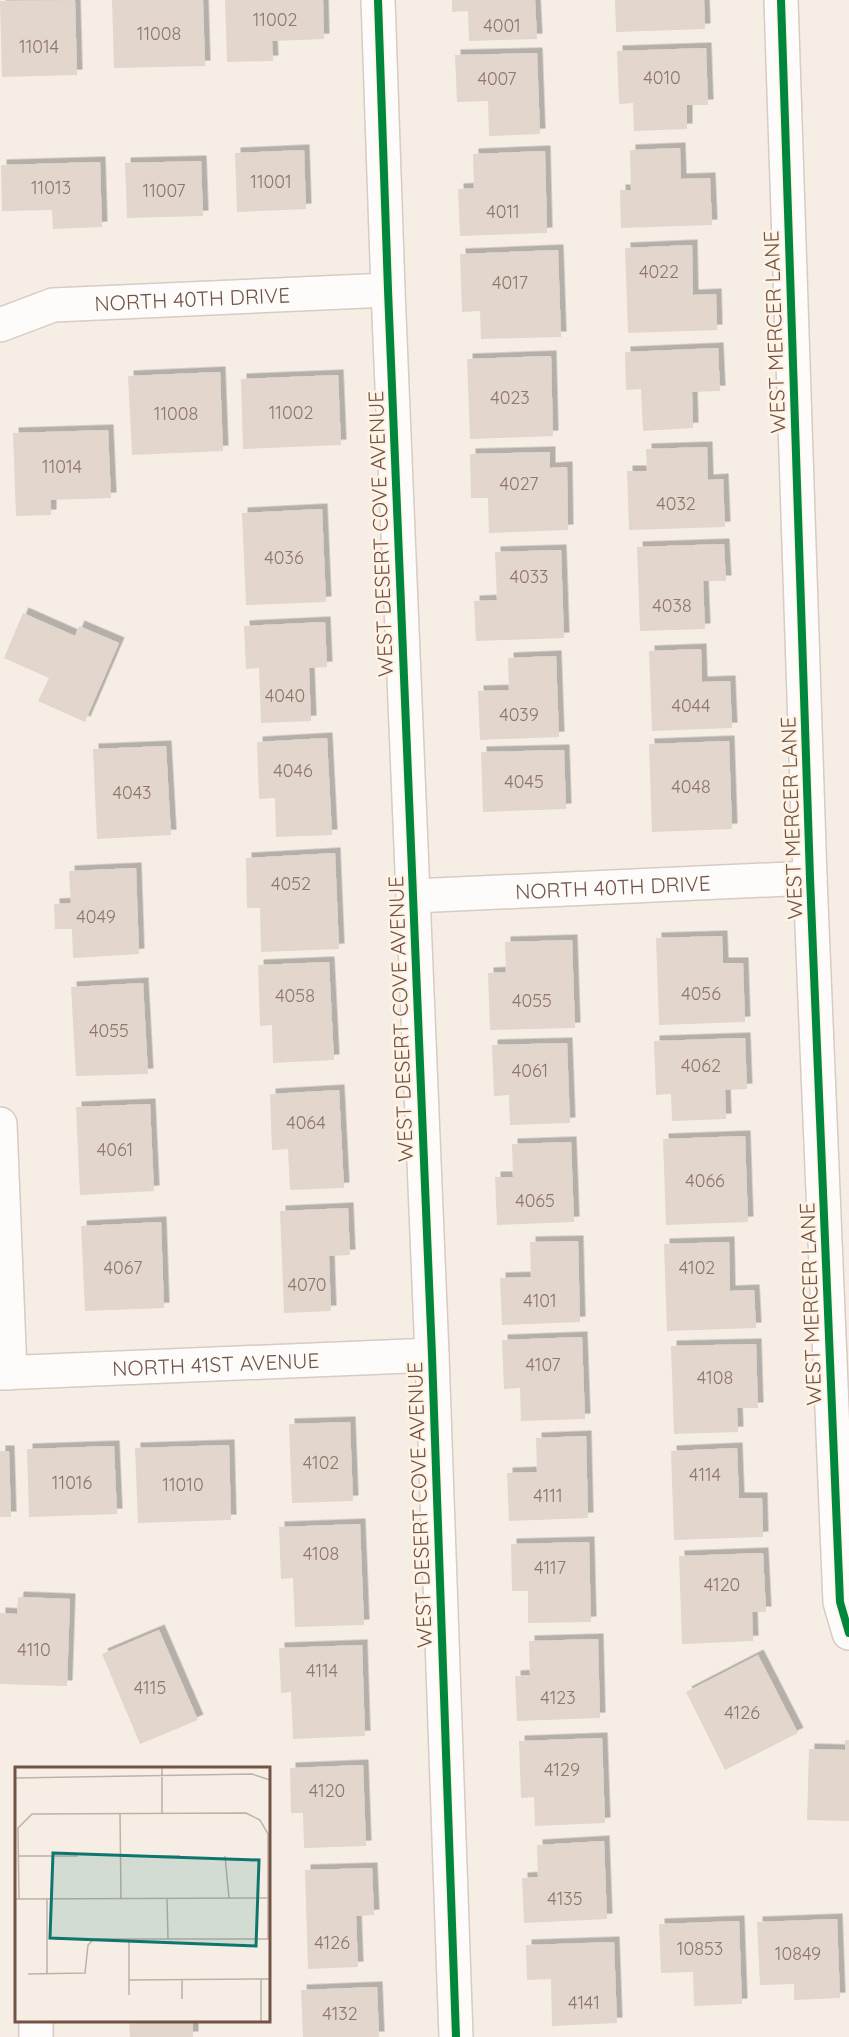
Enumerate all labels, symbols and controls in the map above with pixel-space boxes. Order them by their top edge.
house number: 11002 [253,8,297,31]
house number: 4001 [483,14,521,37]
house number: 11008 [137,22,181,45]
house number: 11014 [19,35,59,58]
house number: 4010 [643,66,681,89]
house number: 4007 [477,67,517,90]
house number: 11001 [250,170,292,193]
house number: 11013 [31,176,71,199]
house number: 11007 [143,179,185,202]
house number: 4011 [486,200,520,223]
street label: WEST MERCER LANE [757,230,791,434]
house number: 4022 [639,260,679,283]
house number: 4017 [492,271,528,294]
street label: NORTH 40TH DRIVE [94,281,291,316]
house number: 4023 [490,386,530,409]
street label: WEST DESERT COVE AVENUE [362,390,398,678]
house number: 11002 [269,401,313,424]
house number: 11008 [154,402,198,425]
house number: 11014 [42,455,82,478]
house number: 4027 [499,472,539,495]
house number: 4032 [656,492,696,515]
house number: 4036 [264,546,304,569]
house number: 4033 [509,565,549,588]
house number: 4038 [652,594,692,617]
house number: 4040 [265,684,305,707]
house number: 4044 [671,694,711,717]
house number: 4039 [499,703,539,726]
street label: WEST MERCER LANE [774,716,808,920]
house number: 4046 [273,759,313,782]
house number: 4045 [504,770,544,793]
house number: 4048 [671,775,711,798]
house number: 4043 [112,781,152,804]
street label: NORTH 40TH DRIVE [514,870,711,904]
house number: 4052 [271,872,311,895]
street label: WEST DESERT COVE AVENUE [382,875,418,1163]
house number: 4049 [76,905,116,928]
house number: 4056 [681,982,721,1005]
house number: 4058 [275,984,315,1007]
house number: 4055 [512,989,552,1012]
house number: 4055 [89,1019,129,1042]
house number: 4062 [681,1054,721,1077]
house number: 4061 [512,1059,548,1082]
house number: 4064 [286,1111,326,1134]
house number: 4061 [97,1138,133,1161]
house number: 4066 [685,1169,725,1192]
house number: 4065 [515,1189,555,1212]
street label: WEST MERCER LANE [793,1202,827,1406]
house number: 4067 [103,1256,143,1279]
house number: 4102 [679,1256,715,1279]
house number: 4070 [287,1273,327,1296]
house number: 4101 [523,1289,557,1312]
street label: NORTH 41ST AVENUE [112,1347,320,1381]
house number: 4107 [526,1353,560,1376]
street label: WEST DESERT COVE AVENUE [401,1361,437,1649]
house number: 4108 [697,1366,733,1389]
house number: 4102 [303,1451,339,1474]
house number: 4114 [689,1463,721,1486]
house number: 11016 [52,1471,93,1494]
house number: 11010 [162,1473,204,1496]
house number: 4111 [533,1484,563,1507]
house number: 4108 [303,1542,339,1565]
house number: 4117 [534,1556,566,1579]
house number: 4120 [704,1573,740,1596]
house number: 4110 [17,1638,51,1661]
house number: 4114 [306,1659,338,1682]
house number: 4115 [134,1676,166,1699]
house number: 4123 [540,1686,576,1709]
house number: 4126 [724,1701,760,1724]
house number: 4129 [544,1758,580,1781]
inset map [15,1767,270,2022]
house number: 4120 [309,1779,345,1802]
house number: 4135 [547,1887,583,1910]
house number: 4126 [314,1931,350,1954]
house number: 10853 [677,1937,723,1960]
house number: 10849 [775,1942,821,1965]
house number: 4141 [568,1991,600,2014]
house number: 4132 [322,2002,358,2025]

